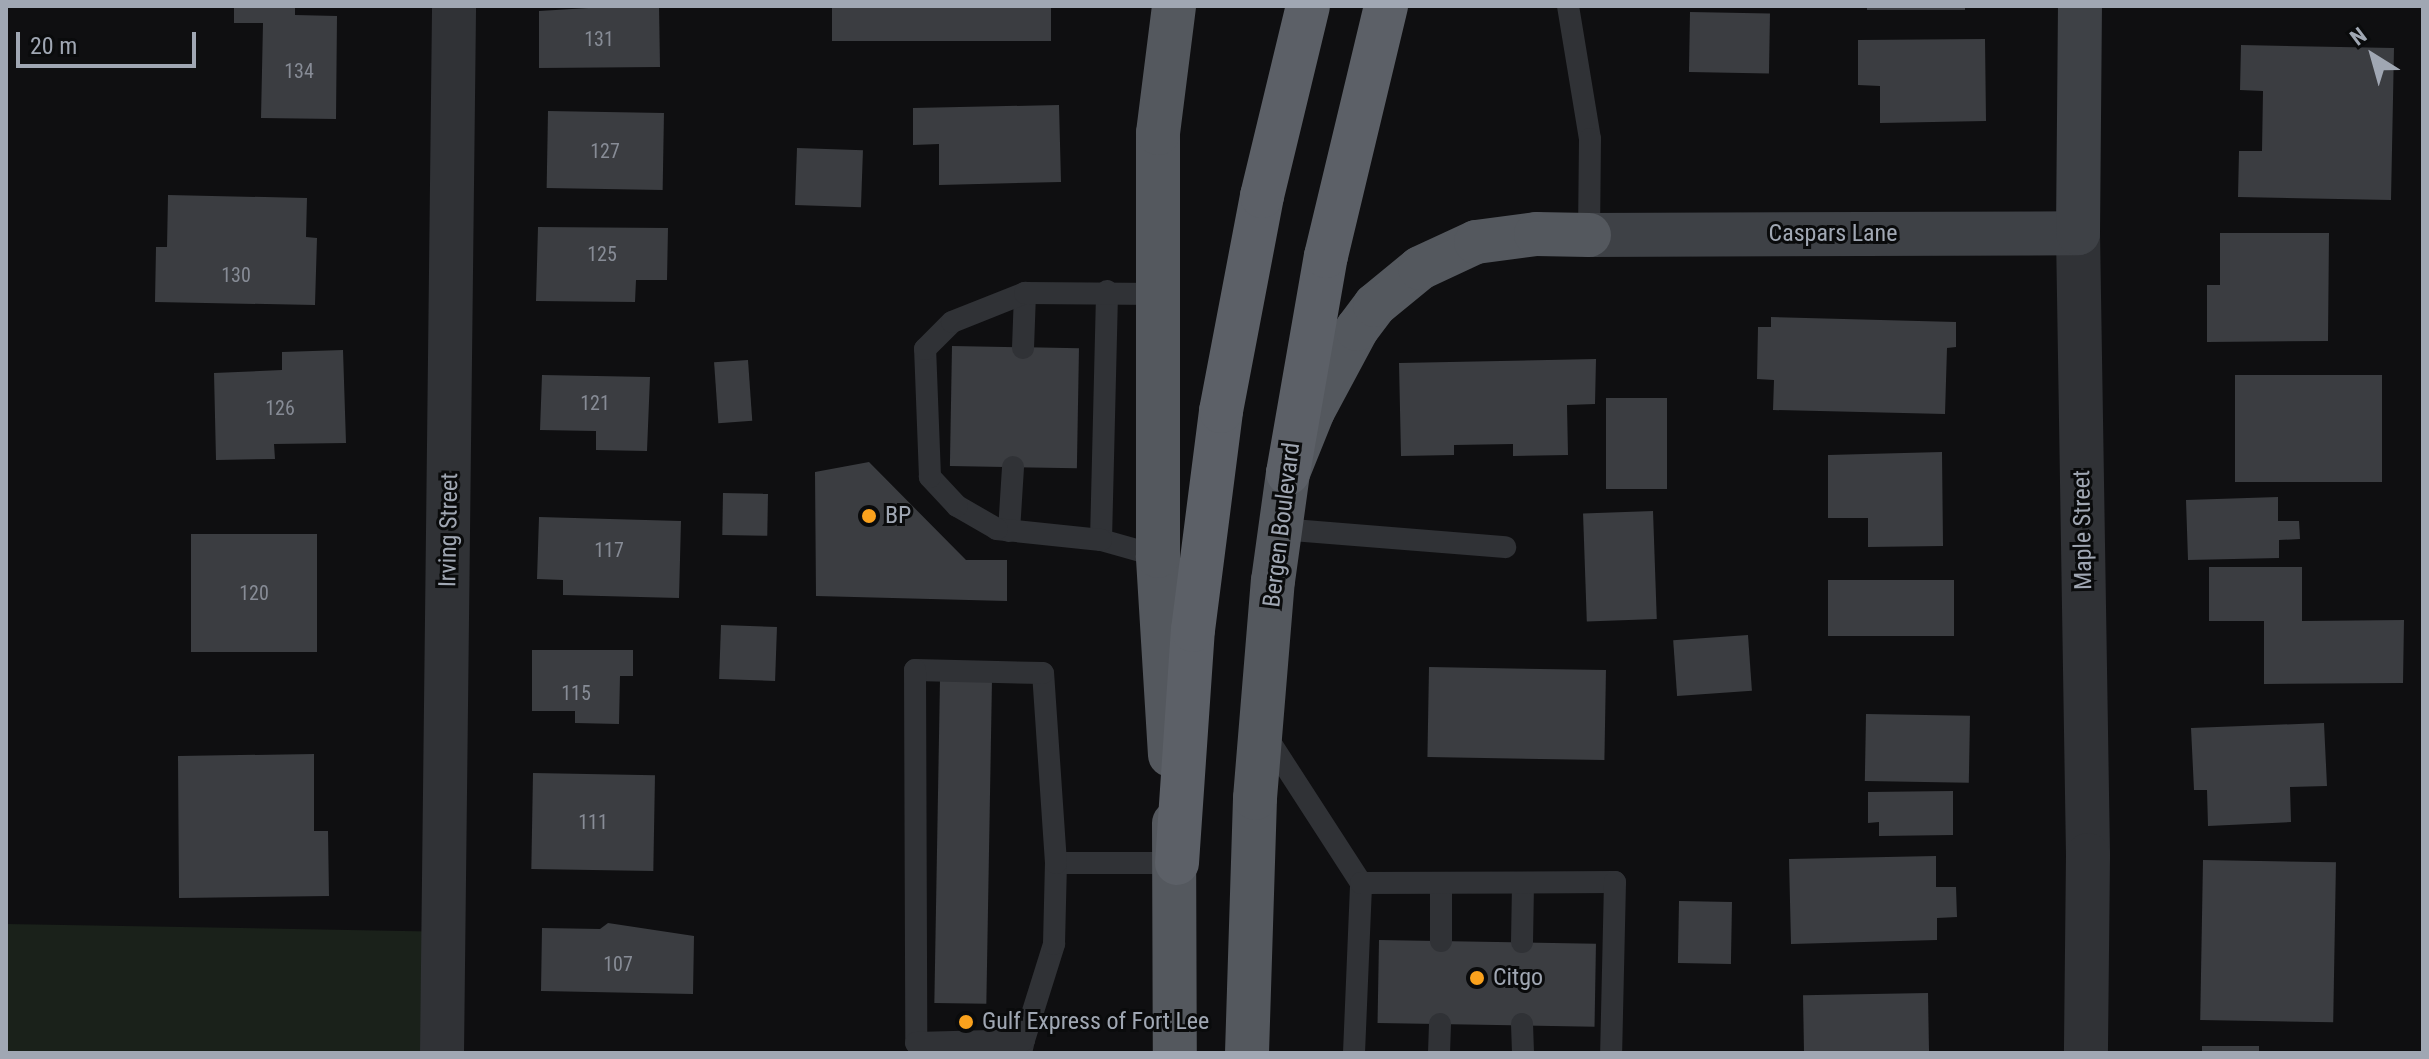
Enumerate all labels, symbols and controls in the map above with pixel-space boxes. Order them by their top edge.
scale bar [20,16,200,66]
north arrow [2333,16,2413,96]
text: N [2345,22,2371,50]
house number: 131 [584,27,614,51]
text: 20 m [30,32,77,60]
house number: 134 [284,59,314,83]
house number: 127 [590,139,620,163]
street label: Caspars Lane [1769,220,1897,248]
house number: 125 [587,242,617,266]
house number: 130 [221,263,251,287]
house number: 121 [580,391,610,415]
house number: 126 [265,396,295,420]
street label: Bergen Boulevard [1258,441,1306,609]
street label: Maple Street [2068,470,2098,590]
street label: Irving Street [434,473,464,587]
place label: BP [885,502,911,530]
marker: BP [860,507,878,525]
house number: 117 [594,538,624,562]
house number: 120 [239,581,269,605]
house number: 115 [561,681,591,705]
house number: 111 [578,810,608,834]
house number: 107 [603,952,633,976]
place label: Citgo [1493,964,1543,992]
marker: Citgo [1468,969,1486,987]
place label: Gulf Express of Fort Lee [982,1008,1209,1036]
marker: Gulf Express of Fort Lee [957,1013,975,1031]

